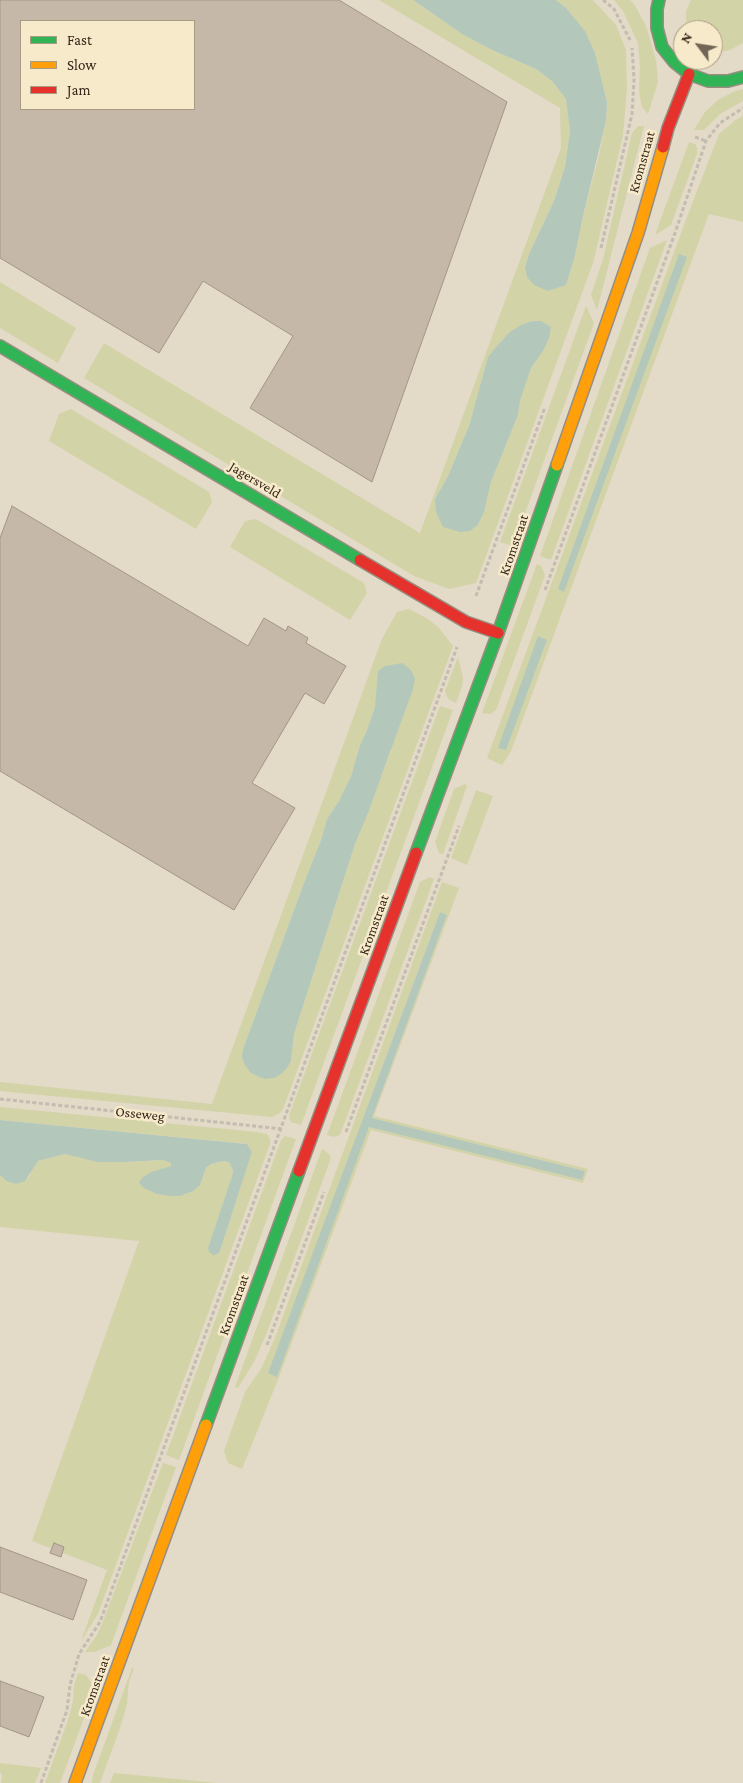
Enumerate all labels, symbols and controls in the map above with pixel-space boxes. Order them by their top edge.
legend [20,20,195,110]
north arrow [673,20,723,70]
text: N [677,30,695,46]
text: Fast [67,32,92,48]
text: Slow [67,57,96,73]
text: Jam [67,82,90,98]
street label: Kromstraat [625,129,659,195]
street label: Jagersveld [226,458,284,502]
street label: Kromstraat [496,512,532,578]
street label: Kromstraat [355,892,393,958]
street label: Osseweg [114,1103,166,1125]
street label: Kromstraat [215,1272,253,1338]
street label: Kromstraat [76,1653,114,1719]

